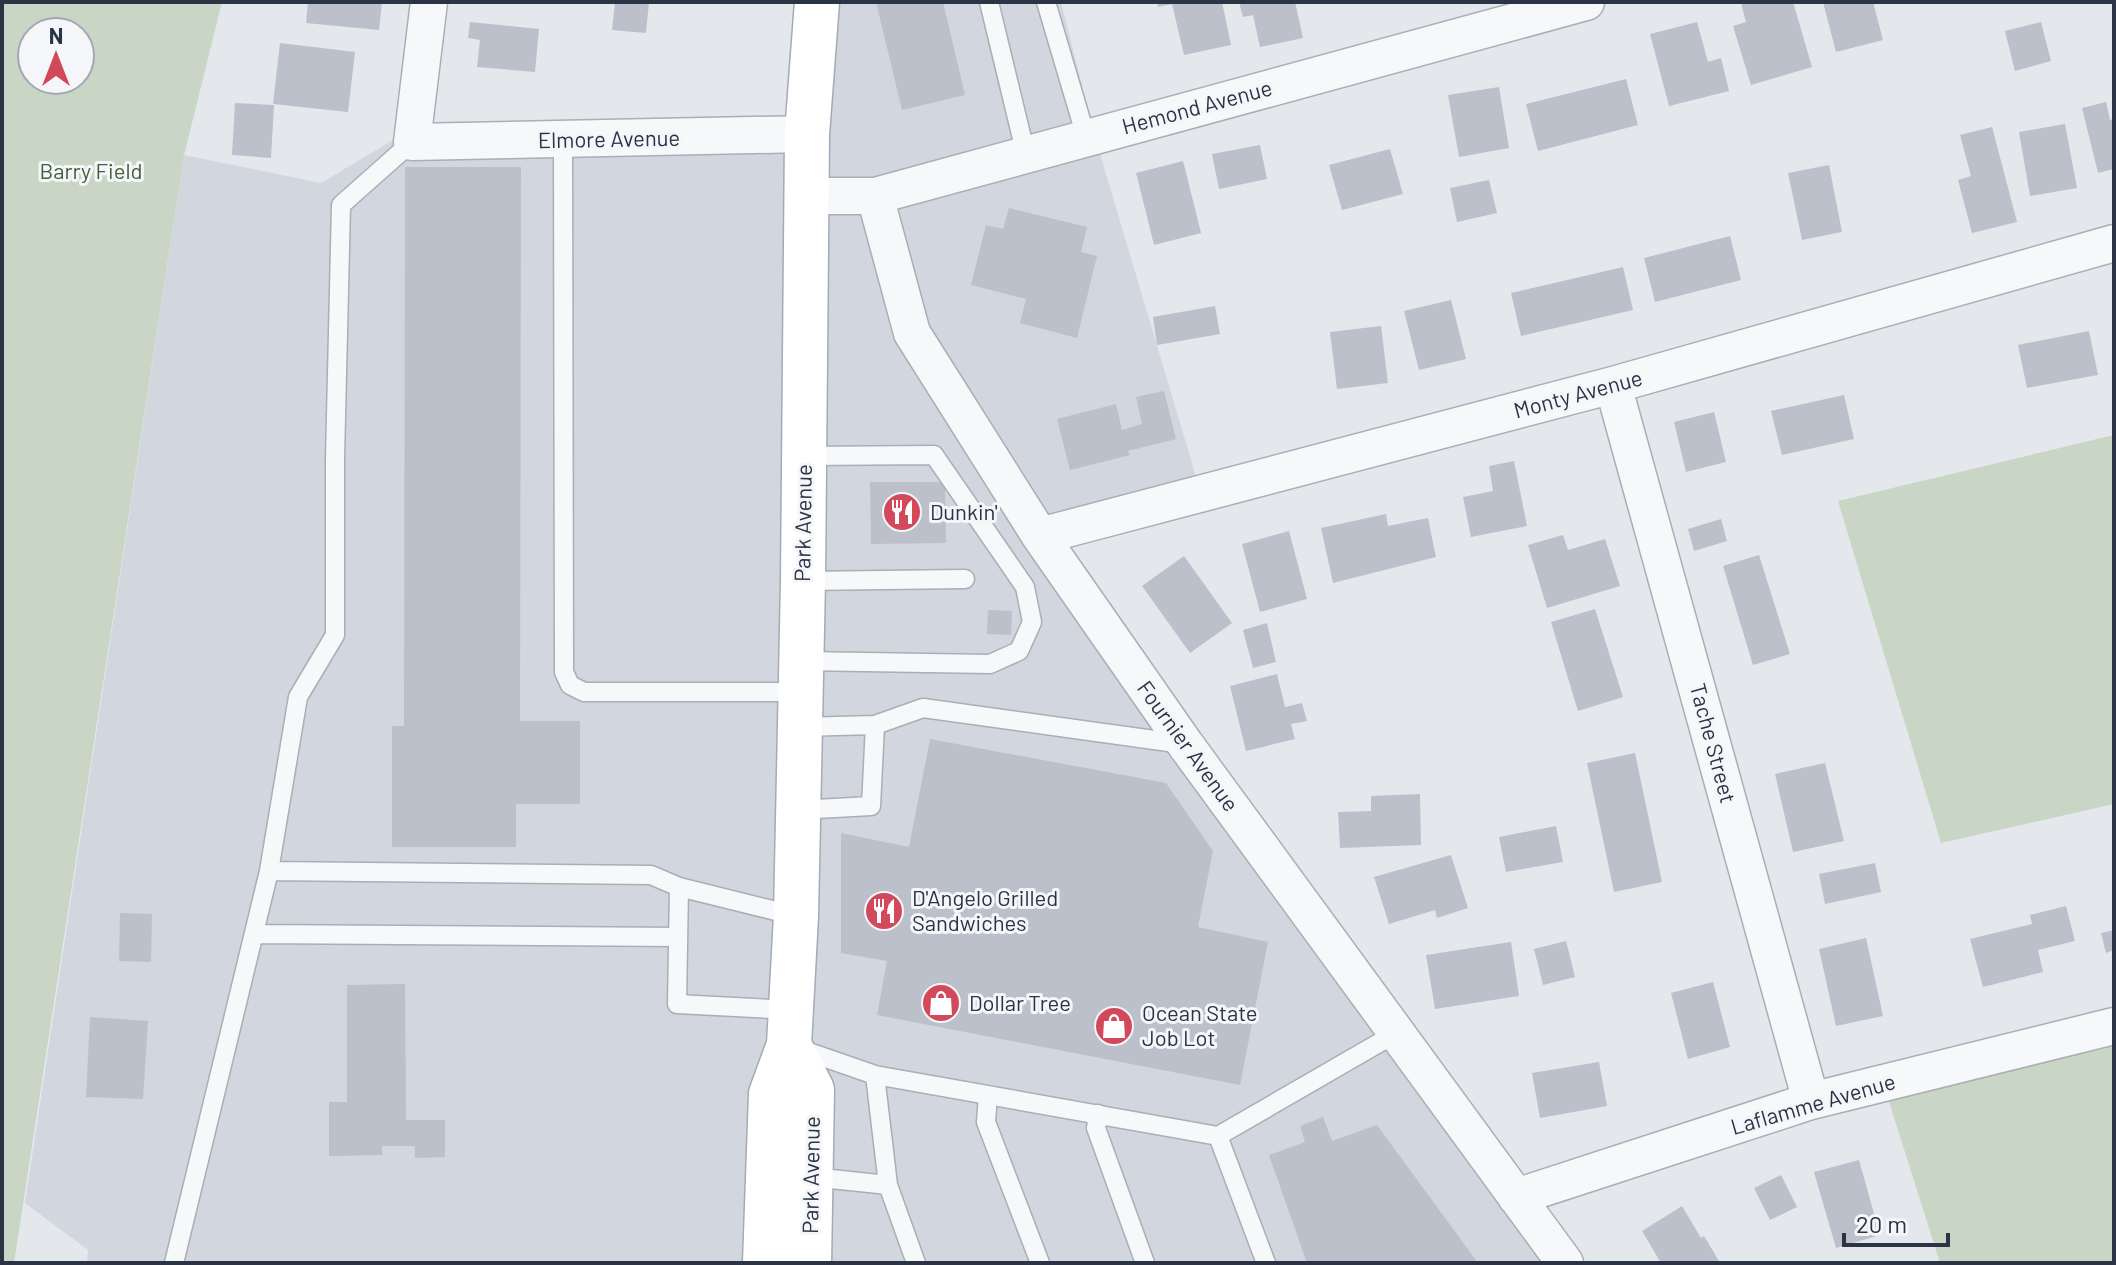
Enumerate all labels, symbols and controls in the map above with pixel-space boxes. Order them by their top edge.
north arrow [16,16,96,96]
text: N [49,22,63,48]
street label: Hemond Avenue [1119,74,1275,139]
street label: Elmore Avenue [538,124,680,152]
park label: Barry Field [40,157,142,183]
street label: Monty Avenue [1511,363,1645,423]
street label: Park Avenue [788,464,816,582]
restaurant icon: Dunkin' [881,491,923,533]
place label: Dunkin' [930,498,998,524]
street label: Fournier Avenue [1133,675,1245,816]
street label: Tache Street [1686,680,1742,805]
place label: D'Angelo Grilled Sandwiches [912,884,1058,935]
restaurant icon: D'Angelo Grilled Sandwiches [863,890,905,932]
shop icon: Dollar Tree [920,982,962,1024]
place label: Dollar Tree [969,989,1071,1015]
place label: Ocean State Job Lot [1142,999,1258,1050]
shop icon: Ocean State Job Lot [1093,1005,1135,1047]
street label: Laflamme Avenue [1727,1067,1898,1139]
street label: Park Avenue [796,1116,824,1234]
scale bar [1844,1197,1948,1247]
text: 20 m [1856,1209,1907,1238]

